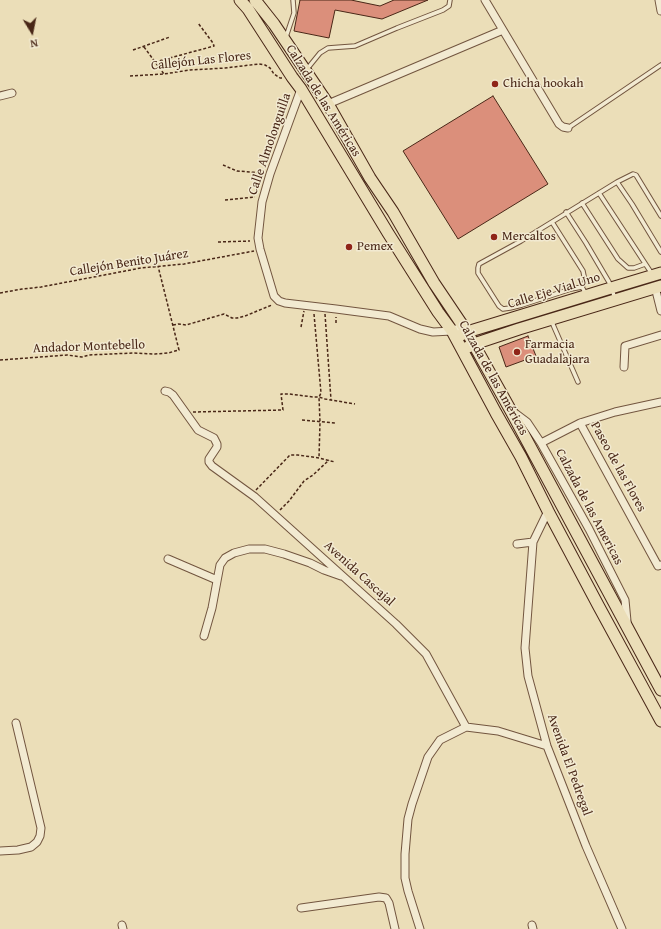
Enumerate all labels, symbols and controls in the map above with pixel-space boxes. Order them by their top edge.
north arrow [12,12,52,52]
text: N [29,35,39,52]
street label: Calzada de las Américas [282,42,364,160]
street label: Callejón Las Flores [150,48,252,74]
place label: Chicha hookah [503,76,584,92]
marker: Chicha hookah [490,79,500,89]
street label: Calle Almolonguilla [245,91,295,197]
place label: Mercaltos [502,229,556,245]
marker: Mercaltos [489,232,499,242]
place label: Pemex [357,239,393,255]
marker: Pemex [344,242,354,252]
street label: Callejón Benito Juárez [69,246,189,280]
street label: Calle Eje Vial Uno [506,270,602,312]
street label: Calzada de las Américas [455,318,531,438]
street label: Andador Montebello [33,337,145,357]
place label: Farmacia Guadalajara [525,337,590,368]
marker: Farmacia Guadalajara [512,347,522,357]
street label: Paseo de las Flores [587,419,649,515]
street label: Calzada de las Americas [552,446,626,568]
street label: Avenida Cascajal [320,538,398,610]
street label: Avenida El Pedregal [543,712,595,818]

